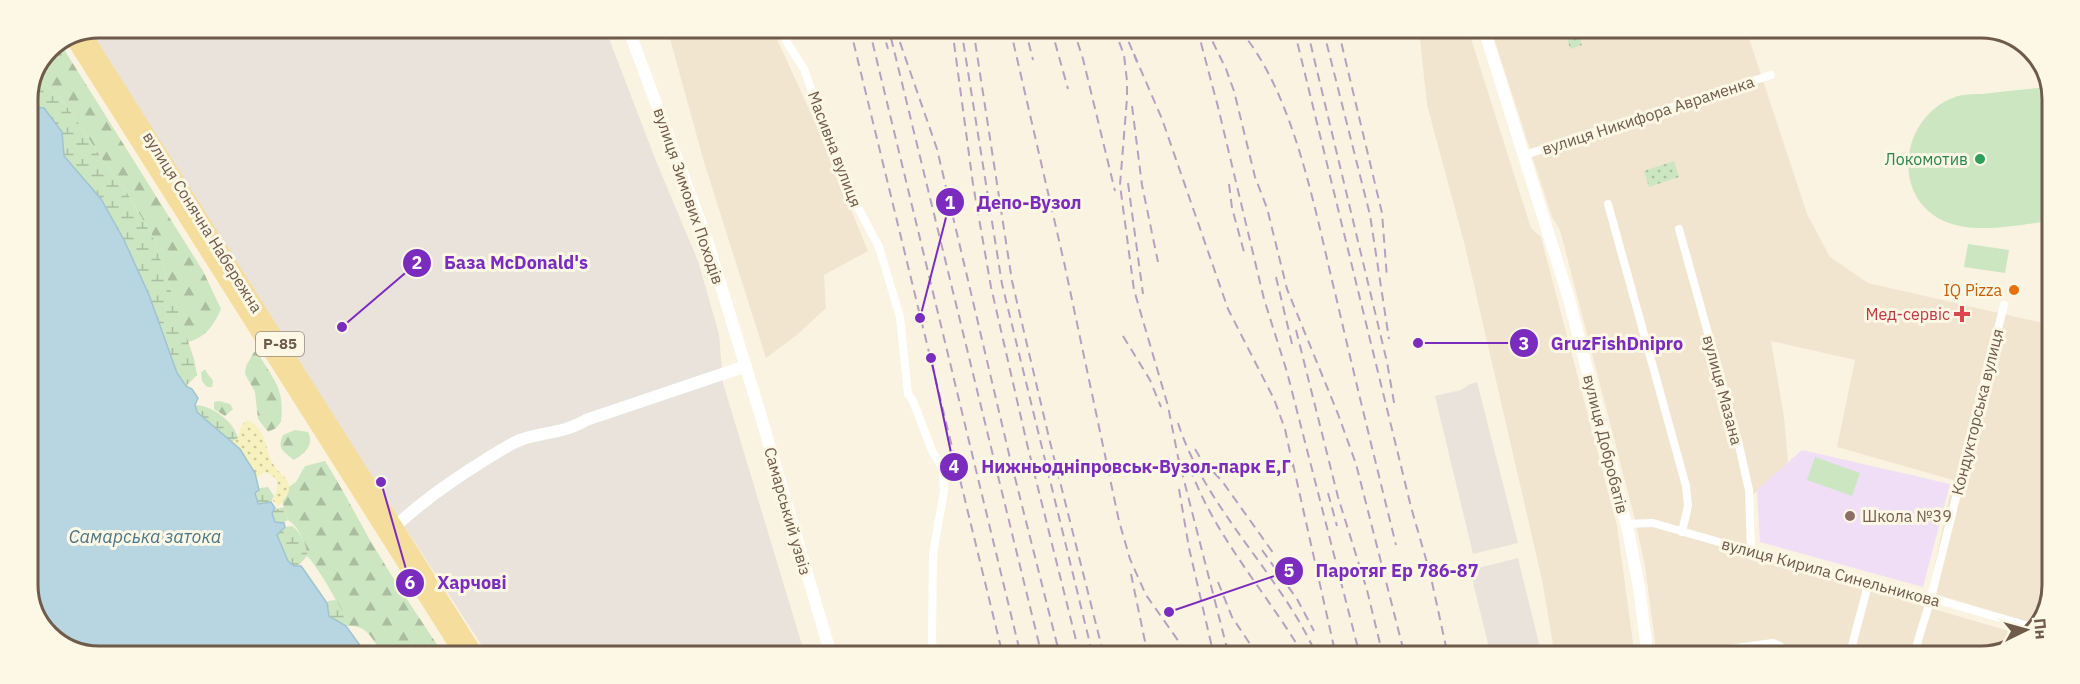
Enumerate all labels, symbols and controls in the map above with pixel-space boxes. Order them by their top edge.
street label: вулиця Никифора Авраменка [1539,71,1757,159]
street label: Масивна вулиця [804,88,866,210]
street label: вулиця Зимових Походів [649,105,729,287]
street label: вулиця Сонячна Набережна [139,128,267,317]
place label: Локомотив [1885,149,1968,169]
marker: Локомотив [1973,152,1987,166]
callout: Депо-Вузол [935,184,1094,220]
text: 1 [945,191,956,214]
text: Депо-Вузол [977,191,1081,214]
callout: База McDonald's [402,245,600,281]
text: 2 [412,251,422,274]
text: База McDonald's [444,251,588,274]
place label: IQ Pizza [1943,280,2002,300]
marker: IQ Pizza [2007,283,2021,297]
place label: Мед-сервіс [1865,304,1950,324]
marker: Мед-сервіс [1955,307,1969,321]
callout: GruzFishDnipro [1509,325,1695,361]
street label: Кондукторська вулиця [1947,327,2007,497]
road number: Р-85 [256,332,304,356]
text: 3 [1519,332,1529,355]
text: GruzFishDnipro [1551,332,1683,355]
street label: вулиця Мазана [1699,333,1747,448]
street label: вулиця Добробатів [1579,372,1633,516]
street label: Самарський узвіз [760,445,816,577]
callout: Нижньодніпровськ-Вузол-парк Е,Г [939,449,1303,485]
text: 4 [949,455,960,478]
text: Нижньодніпровськ-Вузол-парк Е,Г [981,455,1291,478]
place label: Школа №39 [1862,506,1952,526]
marker: Школа №39 [1843,509,1857,523]
water label: Самарська затока [69,525,221,548]
street label: вулиця Кирила Синельникова [1720,533,1943,611]
callout: Паротяг Ер 786-87 [1274,553,1491,589]
text: 5 [1284,559,1295,582]
text: Паротяг Ер 786-87 [1316,559,1478,582]
callout: Харчові [395,565,518,601]
text: 6 [405,571,416,594]
text: Харчові [437,571,507,594]
north arrow [1996,600,2056,660]
text: Пн [2030,617,2052,640]

